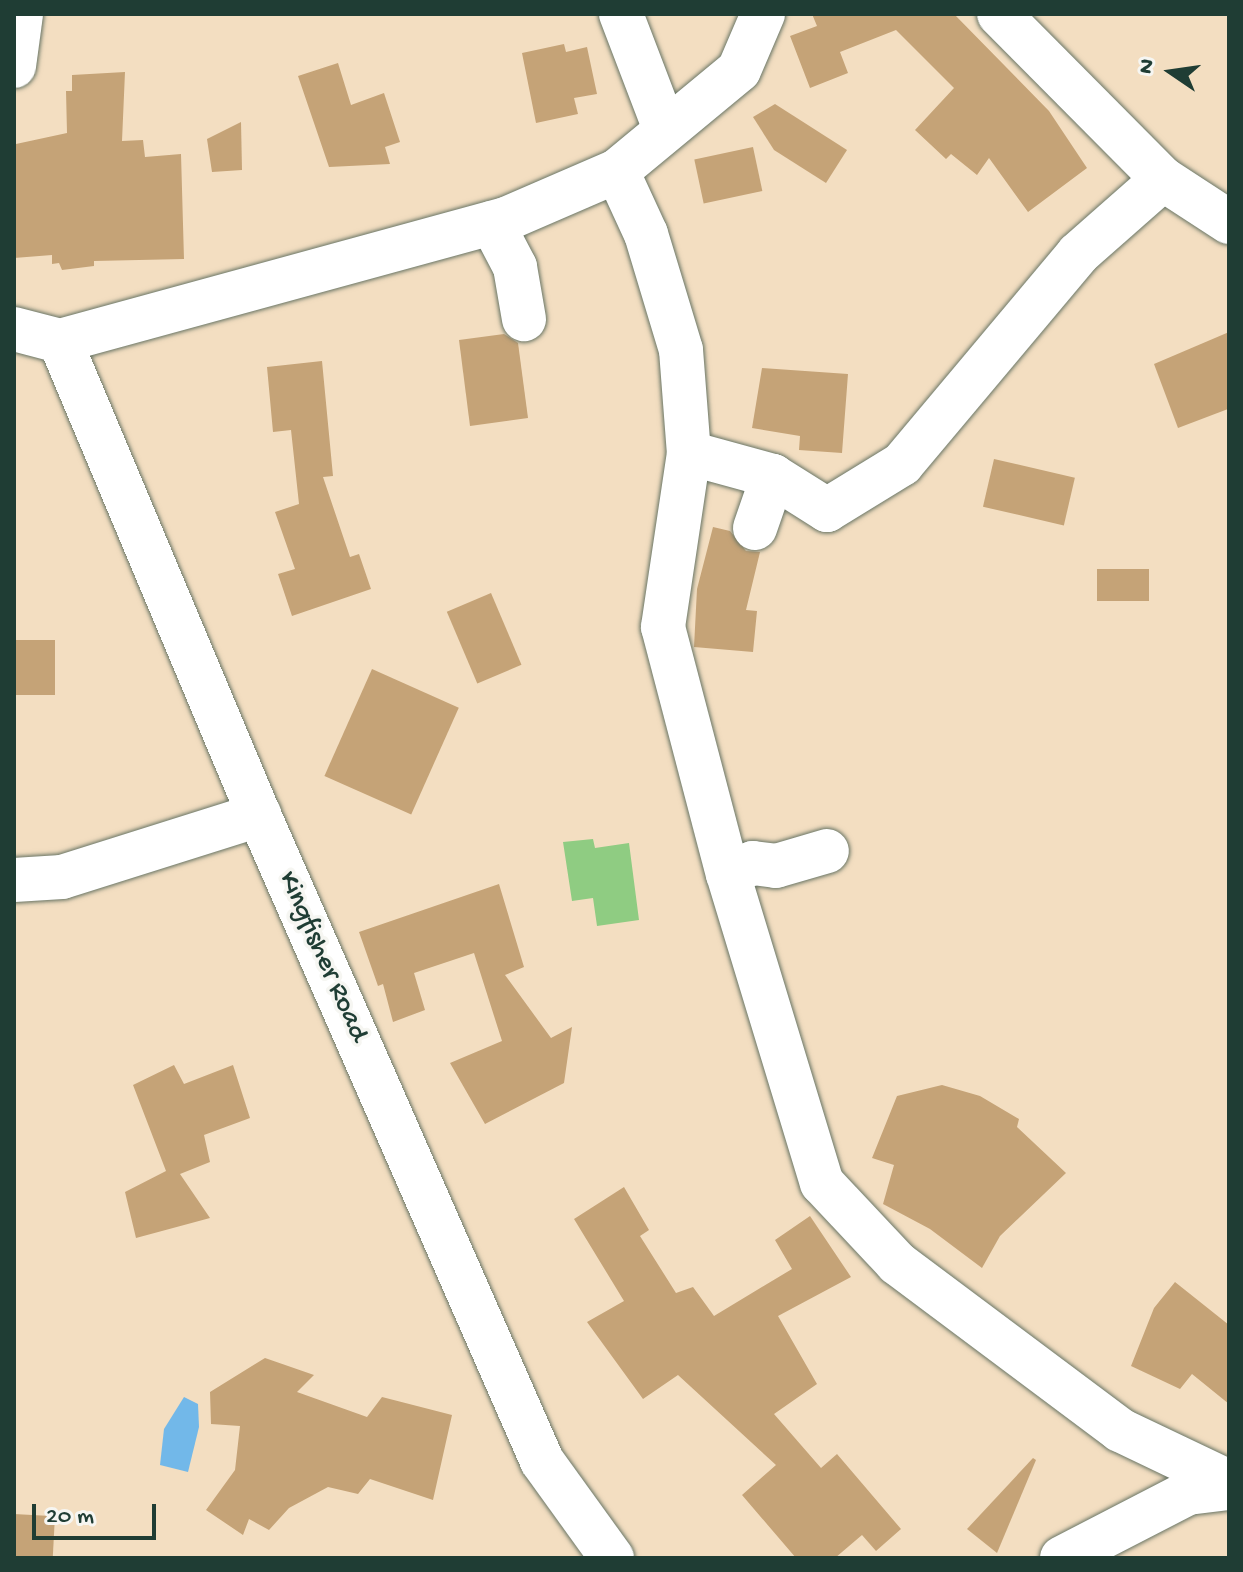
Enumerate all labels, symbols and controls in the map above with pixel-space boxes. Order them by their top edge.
north arrow [1131,32,1211,112]
text: N [1133,57,1162,77]
street label: Kingfisher Road [269,867,375,1047]
scale bar [36,1488,160,1538]
text: 20 m [46,1503,94,1532]

